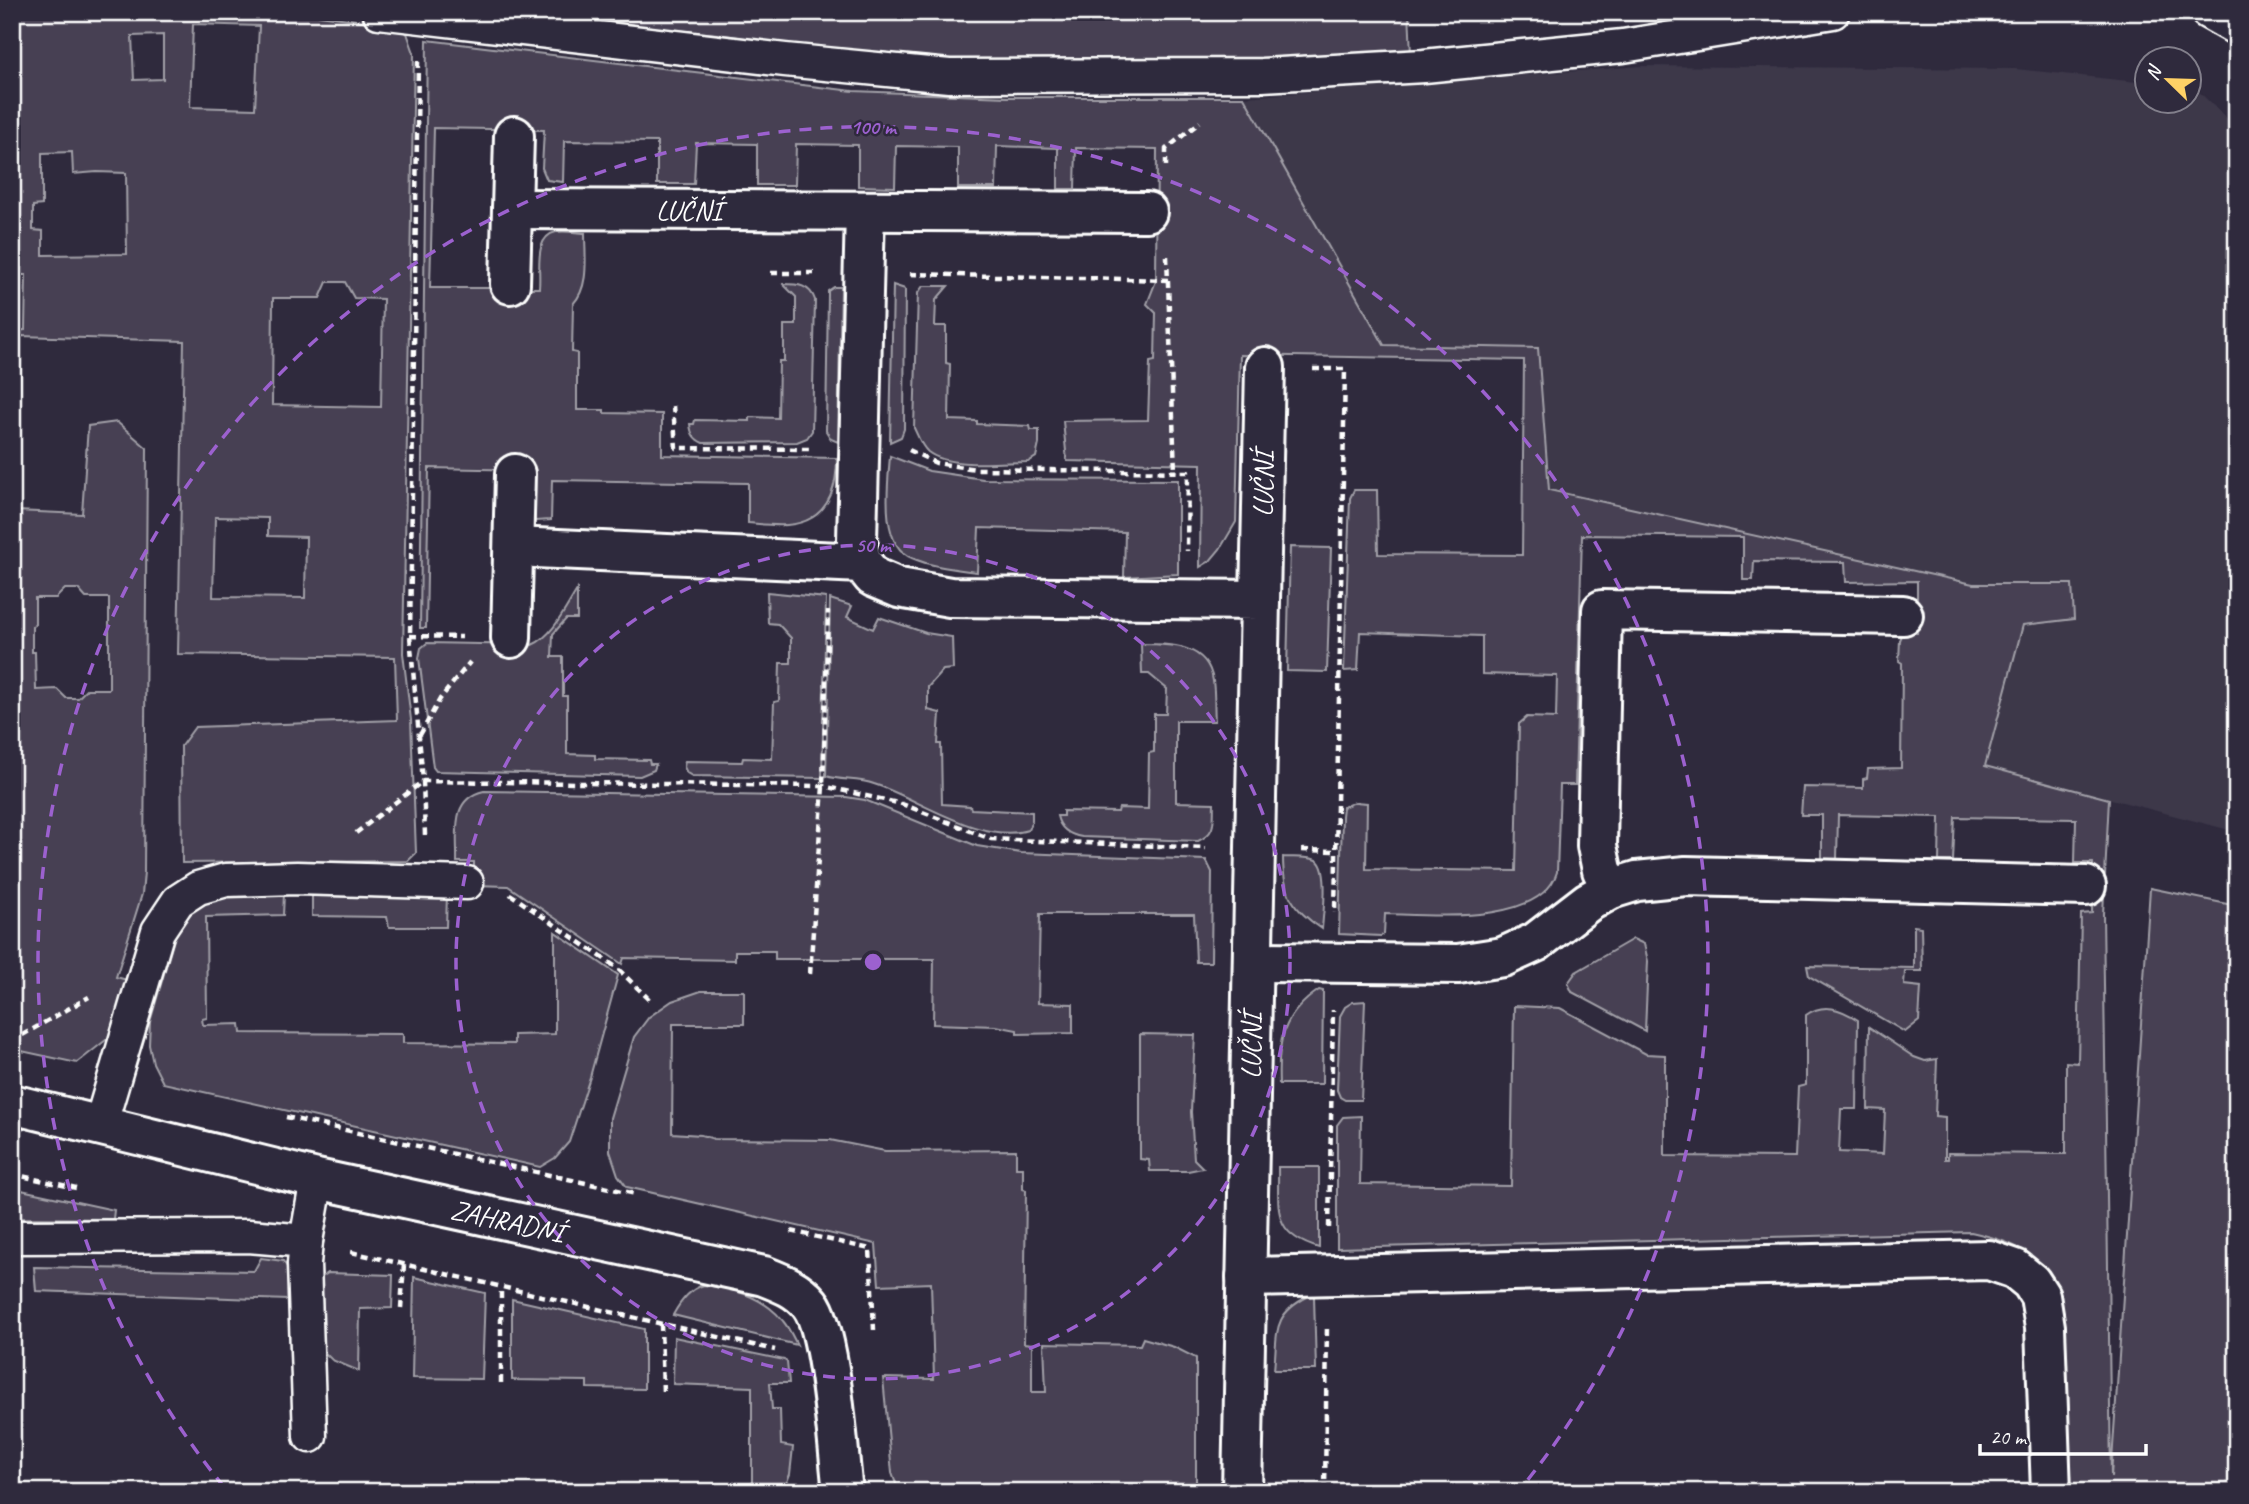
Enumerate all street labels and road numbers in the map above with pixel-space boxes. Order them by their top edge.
street label: LUČNÍ [656,192,728,228]
street label: LUČNÍ [1244,445,1281,517]
street label: LUČNÍ [1233,1007,1269,1079]
street label: ZAHRADNÍ [448,1191,573,1251]

